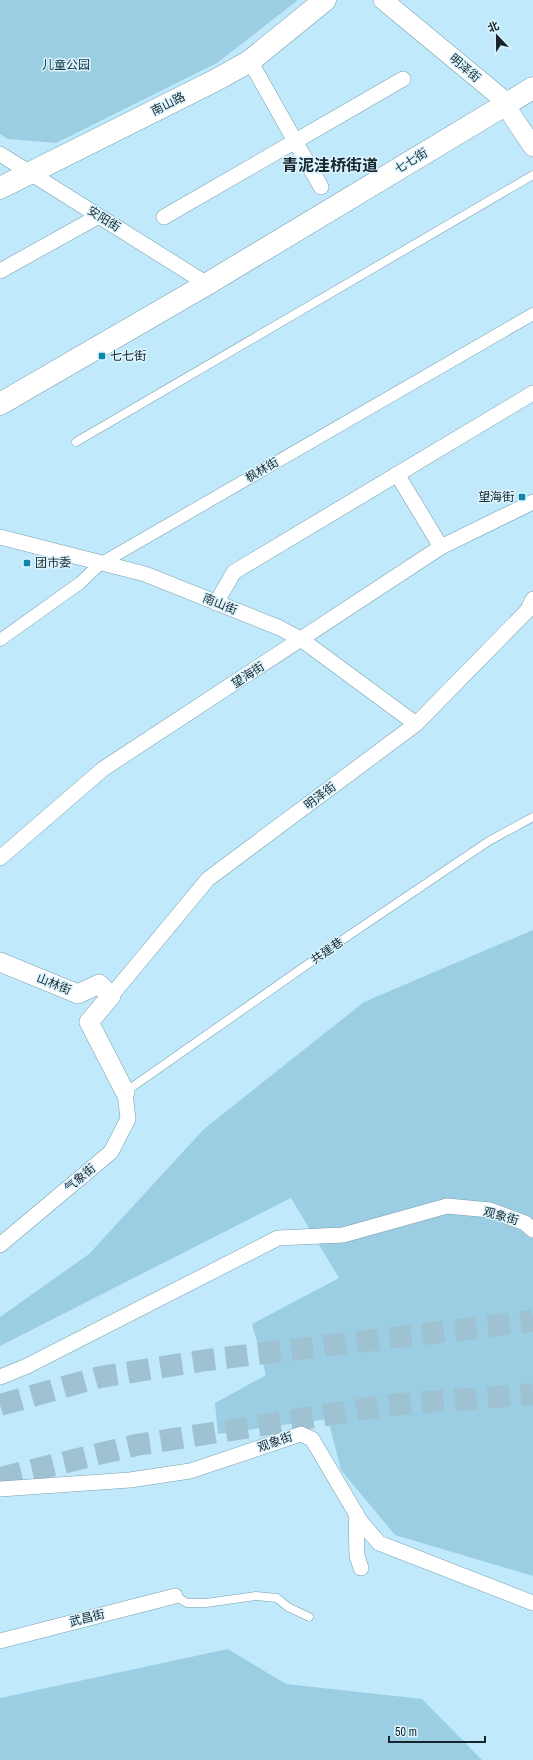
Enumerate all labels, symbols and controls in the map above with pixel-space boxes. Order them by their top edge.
north arrow [477,16,517,56]
text: 北 [486,18,501,35]
street label: 明泽街 [446,50,484,86]
park label: 儿童公园 [42,57,90,73]
street label: 南山路 [148,89,188,119]
street label: 七七街 [391,145,431,177]
district label: 青泥洼桥街道 [282,154,378,176]
street label: 安阳街 [84,203,124,235]
place label: 七七街 [110,348,146,364]
marker: 七七街 [97,351,107,361]
street label: 枫林街 [242,454,282,486]
place label: 望海街 [478,489,514,505]
marker: 望海街 [517,492,527,502]
place label: 团市委 [35,555,71,571]
marker: 团市委 [22,558,32,568]
street label: 南山街 [200,590,240,618]
street label: 望海街 [229,658,267,692]
street label: 明泽街 [301,779,339,813]
street label: 共建巷 [308,934,346,968]
street label: 山林街 [34,970,74,998]
street label: 气象街 [61,1160,99,1196]
street label: 观象街 [481,1203,521,1229]
street label: 观象街 [255,1429,295,1455]
street label: 武昌街 [68,1606,106,1630]
scale bar [389,1718,485,1744]
text: 50 m [395,1724,417,1740]

